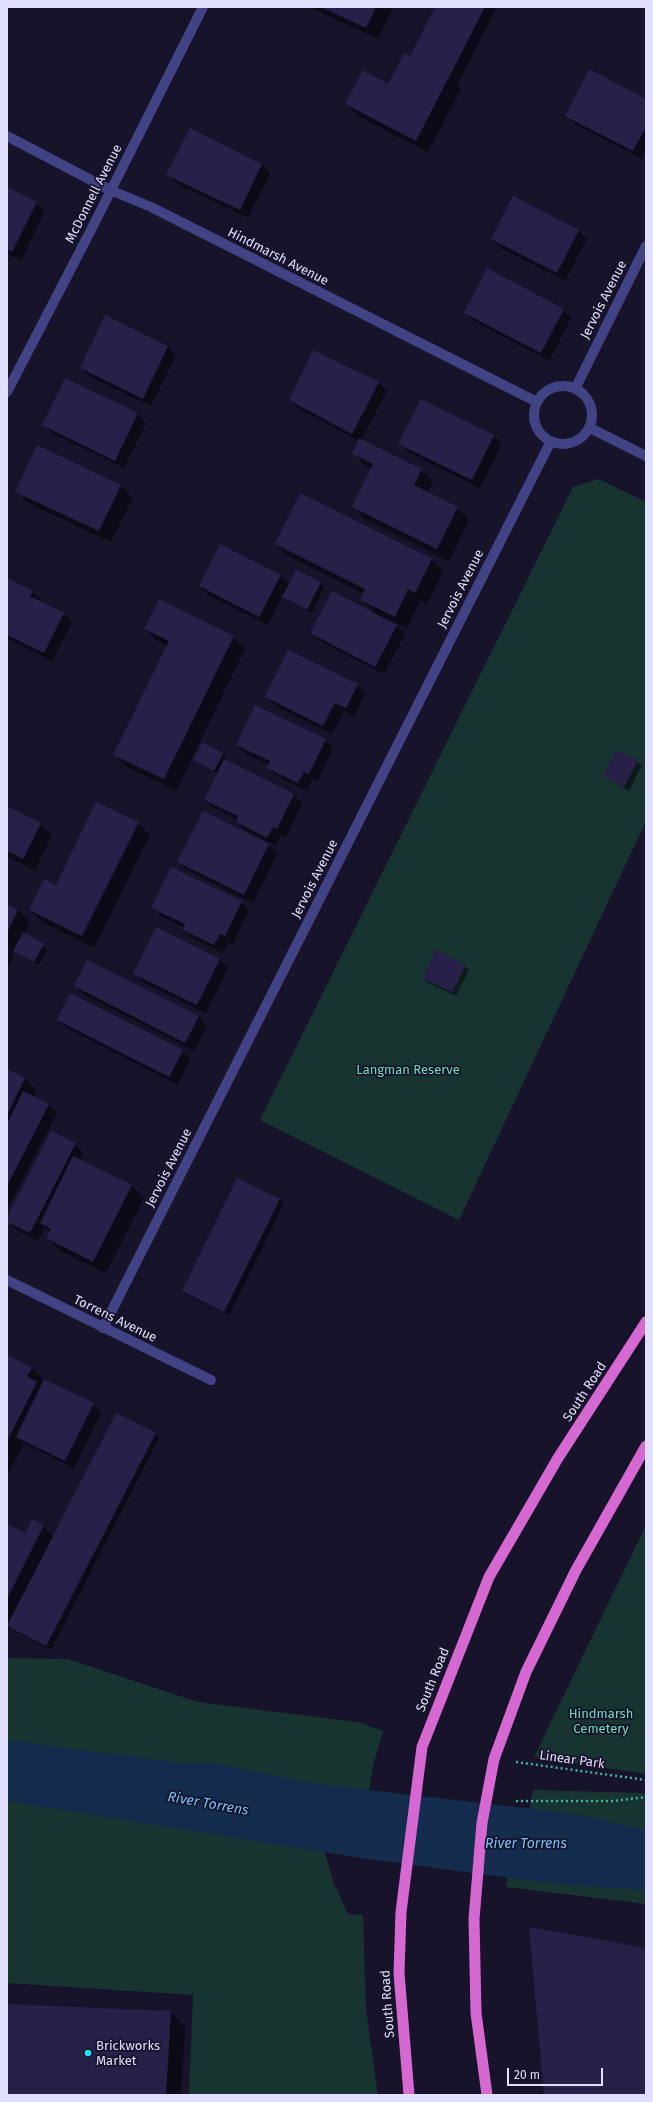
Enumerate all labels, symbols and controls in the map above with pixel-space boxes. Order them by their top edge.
street label: McDonnell Avenue [62,142,126,246]
street label: Hindmarsh Avenue [225,225,331,289]
street label: Jervois Avenue [577,258,631,342]
street label: Jervois Avenue [434,547,488,631]
street label: Jervois Avenue [288,837,342,921]
park label: Langman Reserve [356,1062,460,1078]
street label: Jervois Avenue [142,1126,196,1210]
street label: Torrens Avenue [71,1292,159,1346]
street label: South Road [560,1359,610,1425]
street label: South Road [413,1646,453,1714]
park label: Hindmarsh Cemetery [569,1706,633,1737]
street label: Linear Park [538,1748,606,1772]
water label: River Torrens [166,1789,250,1819]
water label: River Torrens [485,1836,567,1852]
street label: South Road [378,1970,398,2038]
place label: Brickworks Market [96,2038,160,2069]
marker: Brickworks Market [83,2048,93,2058]
scale bar [509,2060,605,2086]
text: 20 m [514,2068,540,2082]

